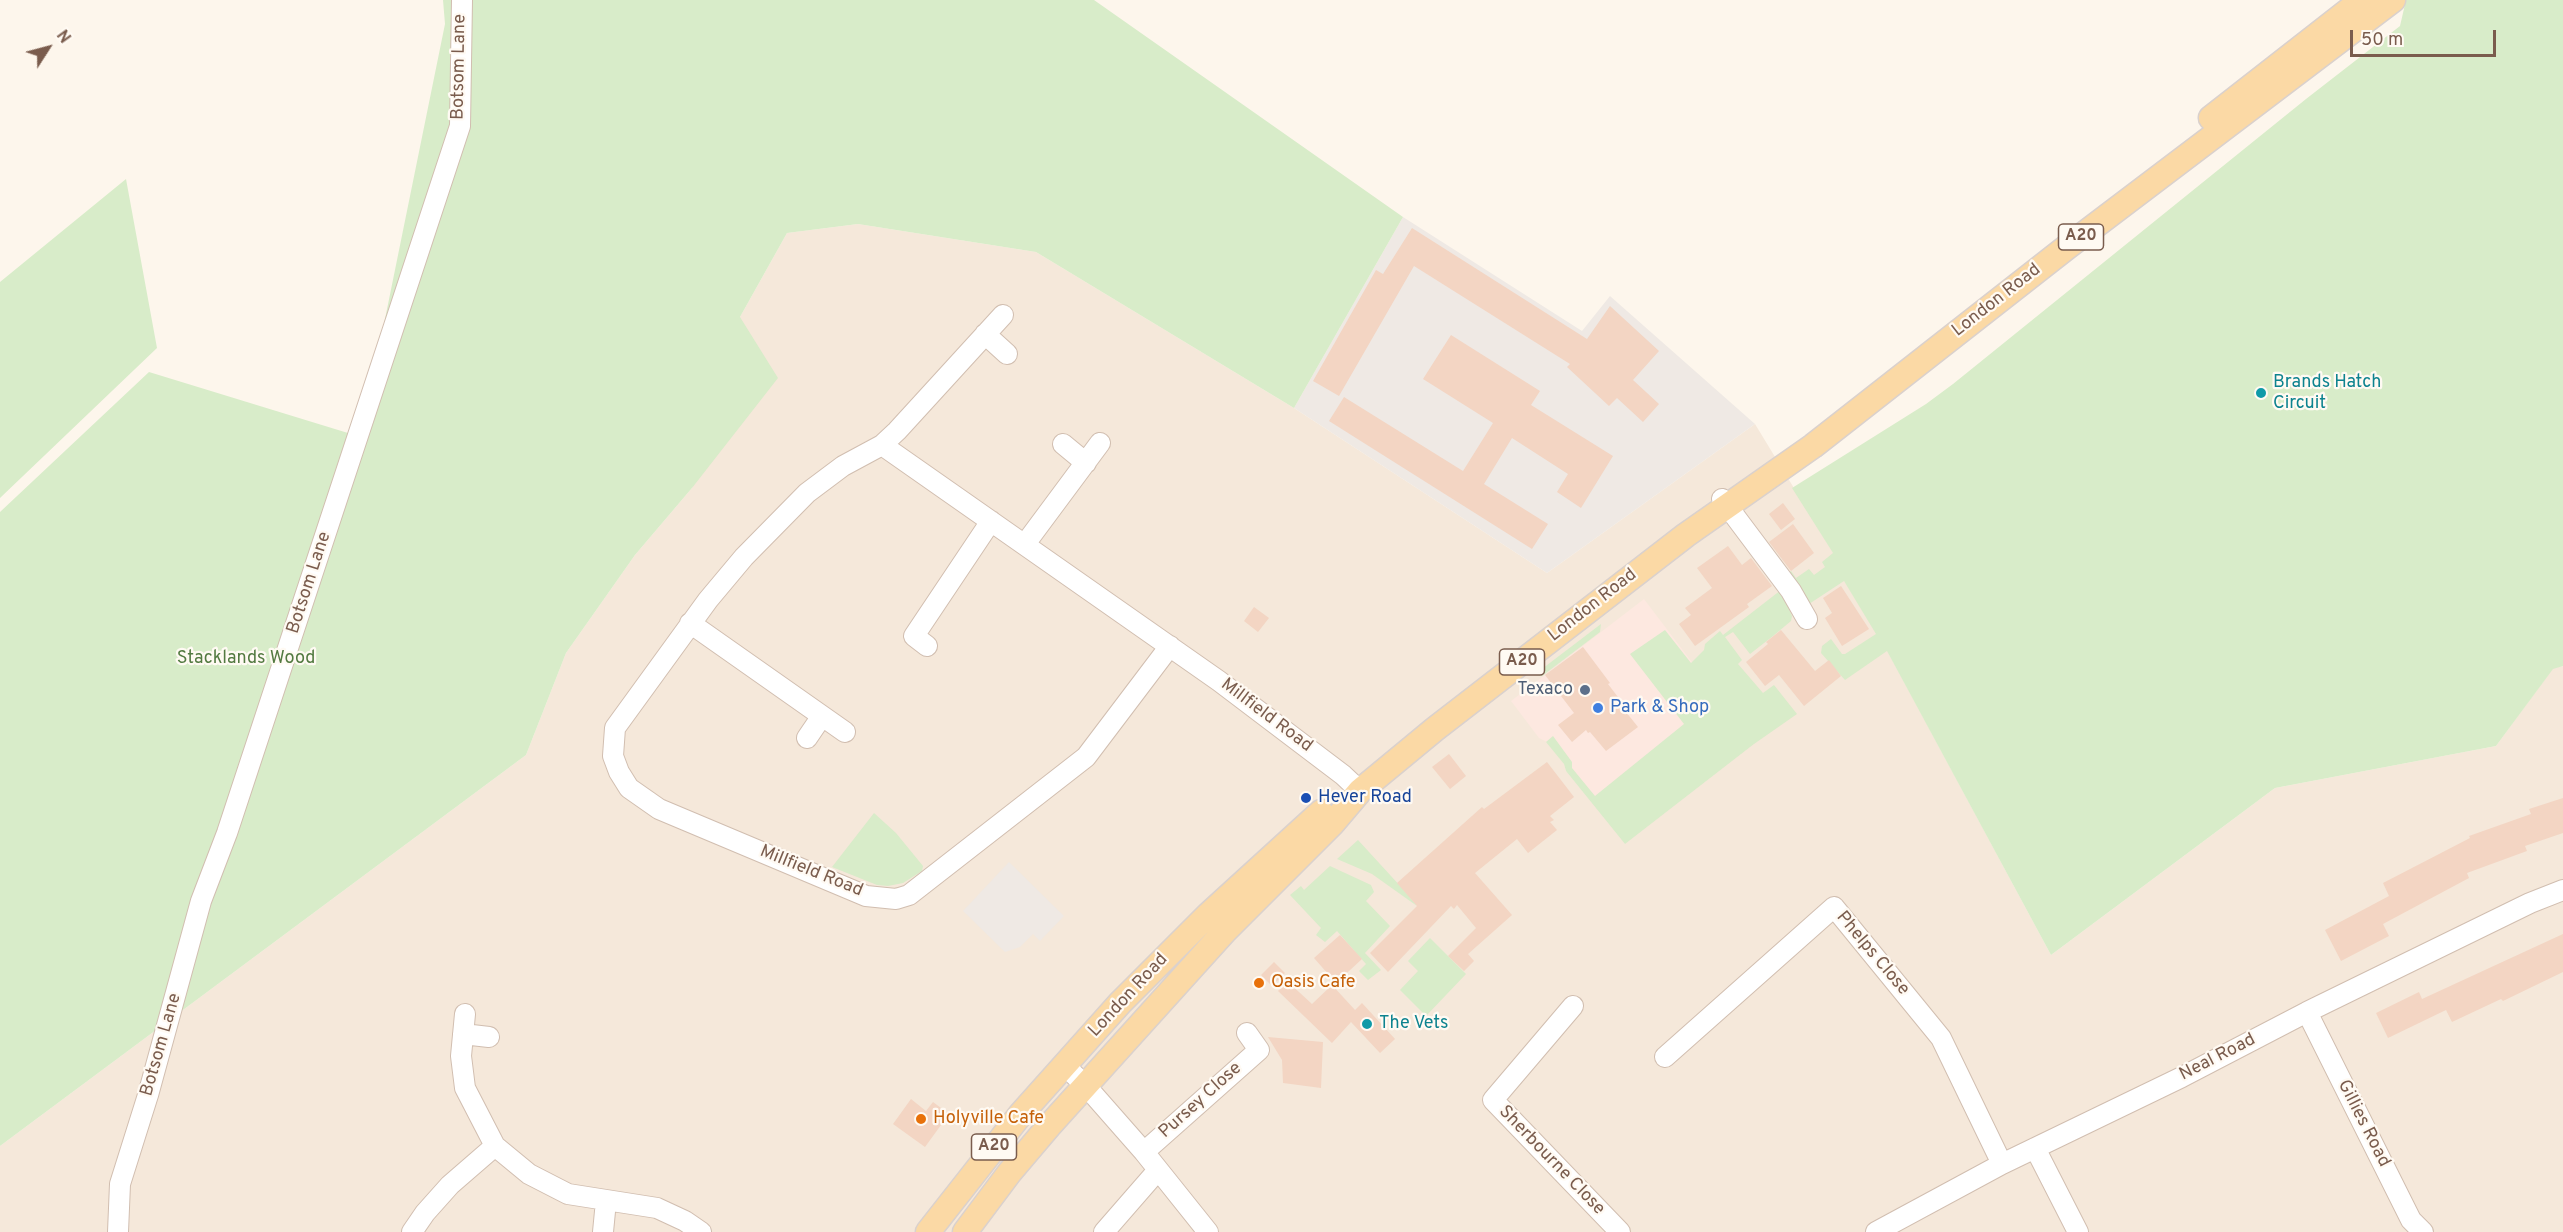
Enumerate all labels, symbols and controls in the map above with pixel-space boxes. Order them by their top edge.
street label: Botsom Lane [448,14,472,120]
north arrow [18,18,78,78]
scale bar [2353,18,2498,56]
text: N [51,27,74,48]
text: 50 m [2361,29,2403,52]
road number: A20 [2058,224,2104,250]
street label: London Road [1948,260,2046,342]
place label: Brands Hatch Circuit [2273,372,2381,415]
marker: Brands Hatch Circuit [2254,386,2268,400]
street label: Botsom Lane [283,529,337,637]
street label: London Road [1544,565,1642,647]
park label: Stacklands Wood [177,648,315,670]
road number: A20 [1500,649,1544,675]
street label: Millfield Road [1216,674,1316,758]
place label: Texaco [1517,679,1573,701]
marker: Texaco [1578,683,1592,697]
place label: Park & Shop [1610,697,1709,719]
marker: Park & Shop [1591,701,1605,715]
place label: Hever Road [1318,787,1412,809]
marker: Hever Road [1299,791,1313,805]
street label: Millfield Road [756,841,866,903]
street label: Phelps Close [1831,908,1913,1000]
street label: London Road [1085,950,1173,1042]
place label: Oasis Cafe [1271,972,1355,994]
marker: Oasis Cafe [1252,976,1266,990]
street label: Botsom Lane [137,991,187,1099]
place label: The Vets [1379,1013,1448,1035]
marker: The Vets [1360,1017,1374,1031]
street label: Neal Road [2176,1030,2260,1086]
street label: Pursey Close [1155,1058,1247,1144]
street label: Gillies Road [2332,1077,2394,1171]
street label: Sherbourne Close [1493,1102,1609,1220]
place label: Holyville Cafe [933,1108,1044,1130]
marker: Holyville Cafe [914,1112,928,1126]
road number: A20 [972,1134,1016,1160]

